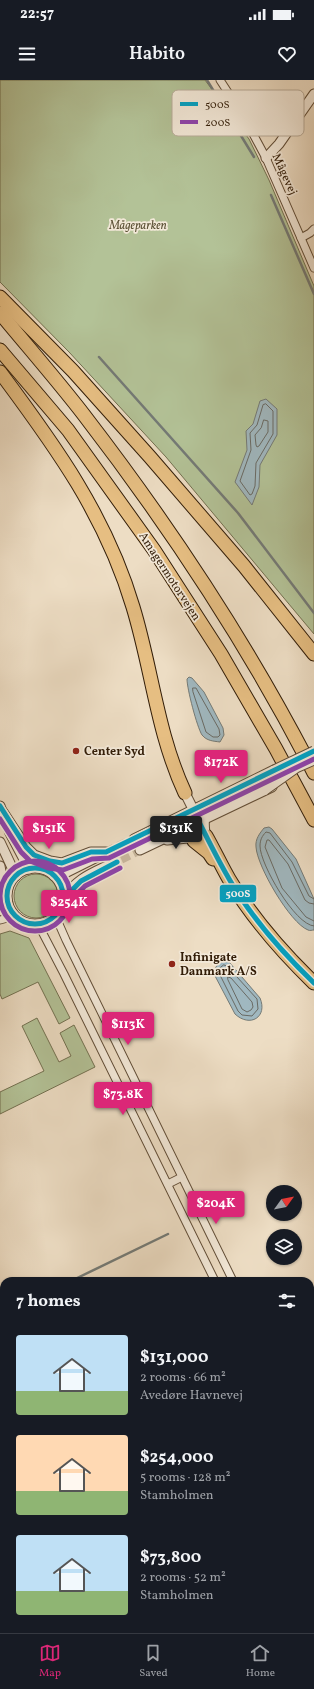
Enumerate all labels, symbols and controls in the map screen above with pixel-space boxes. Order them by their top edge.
text: 22:57 [20,4,54,25]
text: Habito [129,42,185,67]
icon: menu [16,43,38,65]
icon: heart [276,43,298,65]
legend [172,90,304,136]
text: 500S [205,98,230,113]
text: 200S [205,116,230,131]
street label: Mågevej [268,151,300,198]
park label: Mågeparken [108,218,167,234]
street label: Amagermotorvejen [135,529,204,624]
place label: Center Syd [84,744,146,760]
marker: Center Syd [71,746,81,756]
pin: $172K [193,750,249,784]
text: $172K [204,754,238,772]
pin: $151K [21,816,77,850]
pin: $131K [148,816,204,850]
text: $151K [32,820,66,838]
text: $131K [159,820,193,838]
line badge: 500S [219,884,257,903]
text: 500S [226,887,250,902]
pin: $254K [41,890,97,924]
text: $254K [50,894,88,912]
place label: Infinigate Danmark A/S [180,950,257,980]
marker: Infinigate Danmark A/S [167,959,177,969]
pin: $113K [100,1012,156,1046]
text: $113K [111,1016,145,1034]
pin: $73.8K [90,1082,156,1116]
text: $73.8K [103,1086,143,1104]
north arrow [266,1185,302,1221]
map controls [266,1185,302,1265]
pin: $204K [188,1191,244,1225]
text: $204K [196,1195,236,1213]
button: layers [266,1229,302,1265]
text: 7 homes [16,1290,81,1313]
icon: filters [276,1290,298,1312]
text: $131,000 [140,1346,208,1369]
icon: home [48,1351,96,1399]
text: 2 rooms · 66 m² [140,1369,226,1387]
text: Avedøre Havnevej [140,1387,243,1405]
text: $254,000 [140,1446,213,1469]
icon: home [48,1451,96,1499]
text: 5 rooms · 128 m² [140,1469,231,1487]
text: Stamholmen [140,1487,214,1505]
text: $73,800 [140,1546,201,1569]
icon: home [48,1551,96,1599]
text: 2 rooms · 52 m² [140,1569,226,1587]
text: Stamholmen [140,1587,214,1605]
tab: Map [39,1642,61,1681]
tab: Saved [139,1642,168,1681]
tab: Home [246,1642,275,1681]

